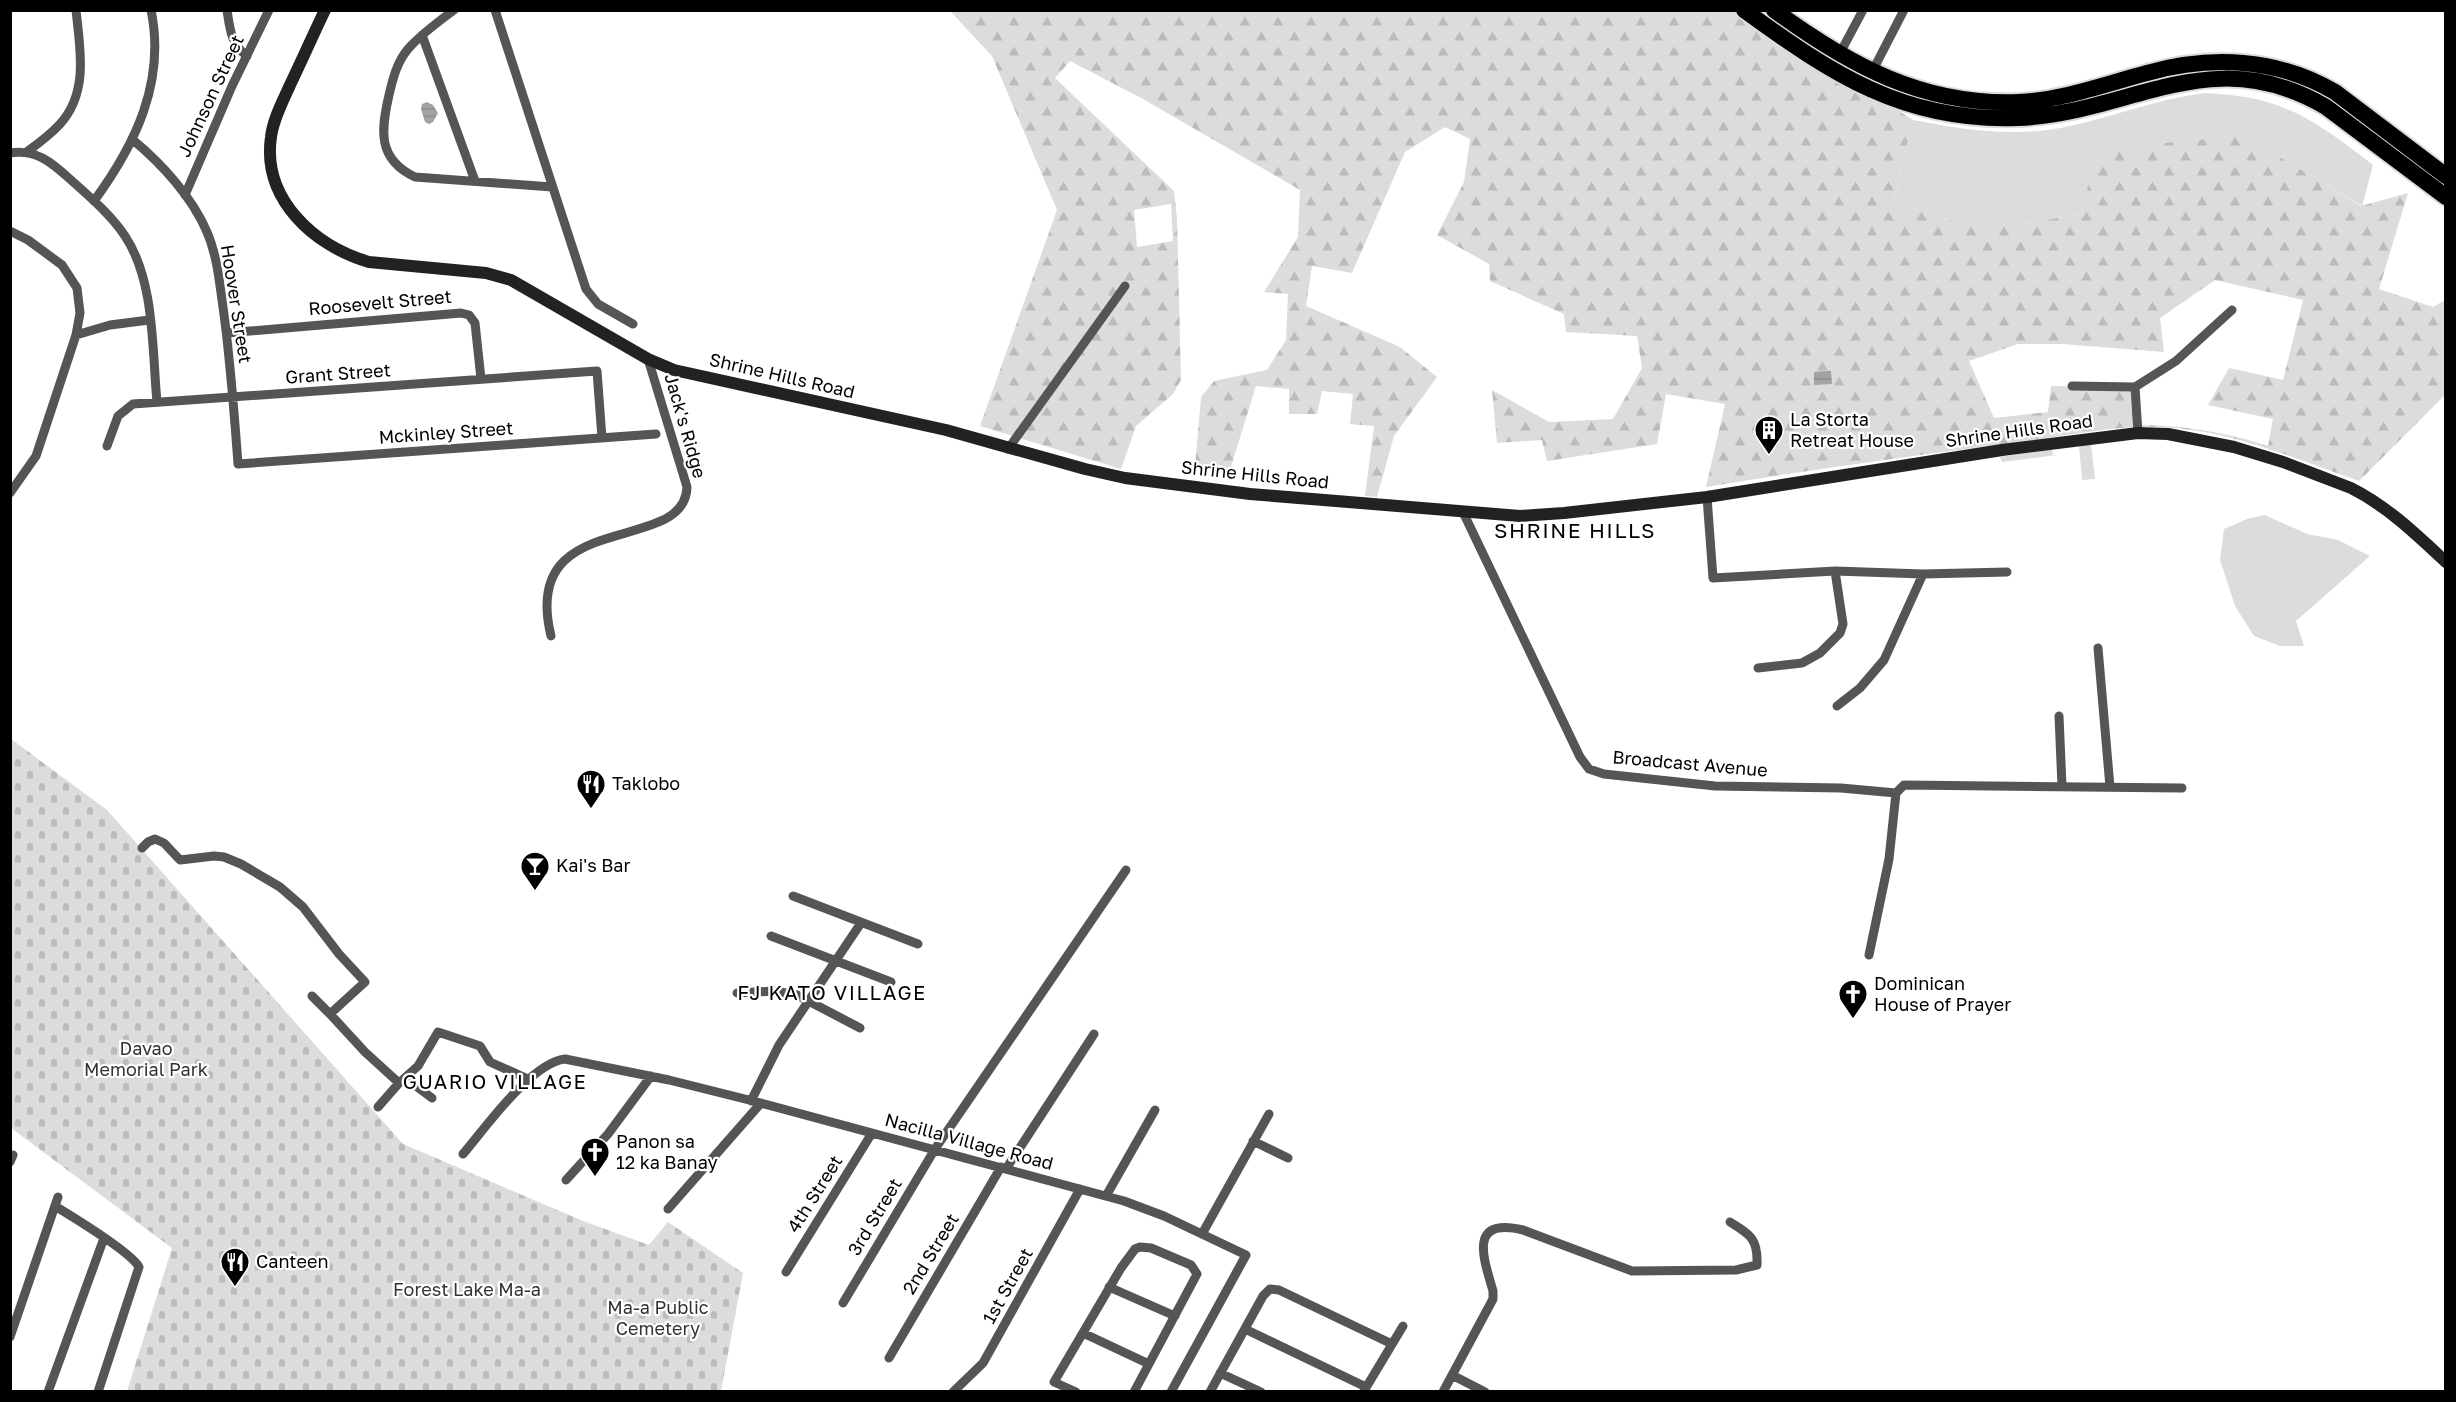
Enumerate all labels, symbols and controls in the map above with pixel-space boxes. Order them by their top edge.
street label: Johnson Street [172,31,248,160]
street label: Hoover Street [217,243,257,365]
street label: Roosevelt Street [307,285,453,319]
street label: Shrine Hills Road [707,348,857,402]
street label: Grant Street [285,358,391,388]
street label: Jack's Ridge [660,371,711,481]
place label: La Storta Retreat House [1790,408,1914,451]
street label: Shrine Hills Road [1944,409,2094,451]
building icon: La Storta Retreat House [1753,414,1785,456]
street label: Mckinley Street [378,416,514,448]
street label: Shrine Hills Road [1180,455,1330,493]
district label: SHRINE HILLS [1494,517,1656,543]
street label: Broadcast Avenue [1612,745,1769,781]
restaurant icon: Taklobo [575,768,607,810]
place label: Taklobo [612,772,680,794]
bar icon: Kai's Bar [519,850,551,892]
place label: Kai's Bar [556,854,630,876]
place label: Dominican House of Prayer [1874,972,2011,1015]
church icon: Dominican House of Prayer [1837,978,1869,1020]
district label: FJ KATO VILLAGE [737,980,927,1004]
park label: Davao Memorial Park [84,1037,208,1080]
district label: GUARIO VILLAGE [403,1069,587,1093]
street label: Nacilla Village Road [883,1108,1056,1174]
place label: Panon sa 12 ka Banay [616,1130,718,1173]
church icon: Panon sa 12 ka Banay [579,1136,611,1178]
street label: 4th Street [782,1151,847,1236]
street label: 3rd Street [843,1174,906,1259]
street label: 2nd Street [897,1209,963,1298]
street label: 1st Street [977,1244,1037,1327]
restaurant icon: Canteen [219,1246,251,1288]
place label: Canteen [256,1250,328,1272]
park label: Forest Lake Ma-a [393,1278,541,1300]
park label: Ma-a Public Cemetery [607,1296,709,1339]

